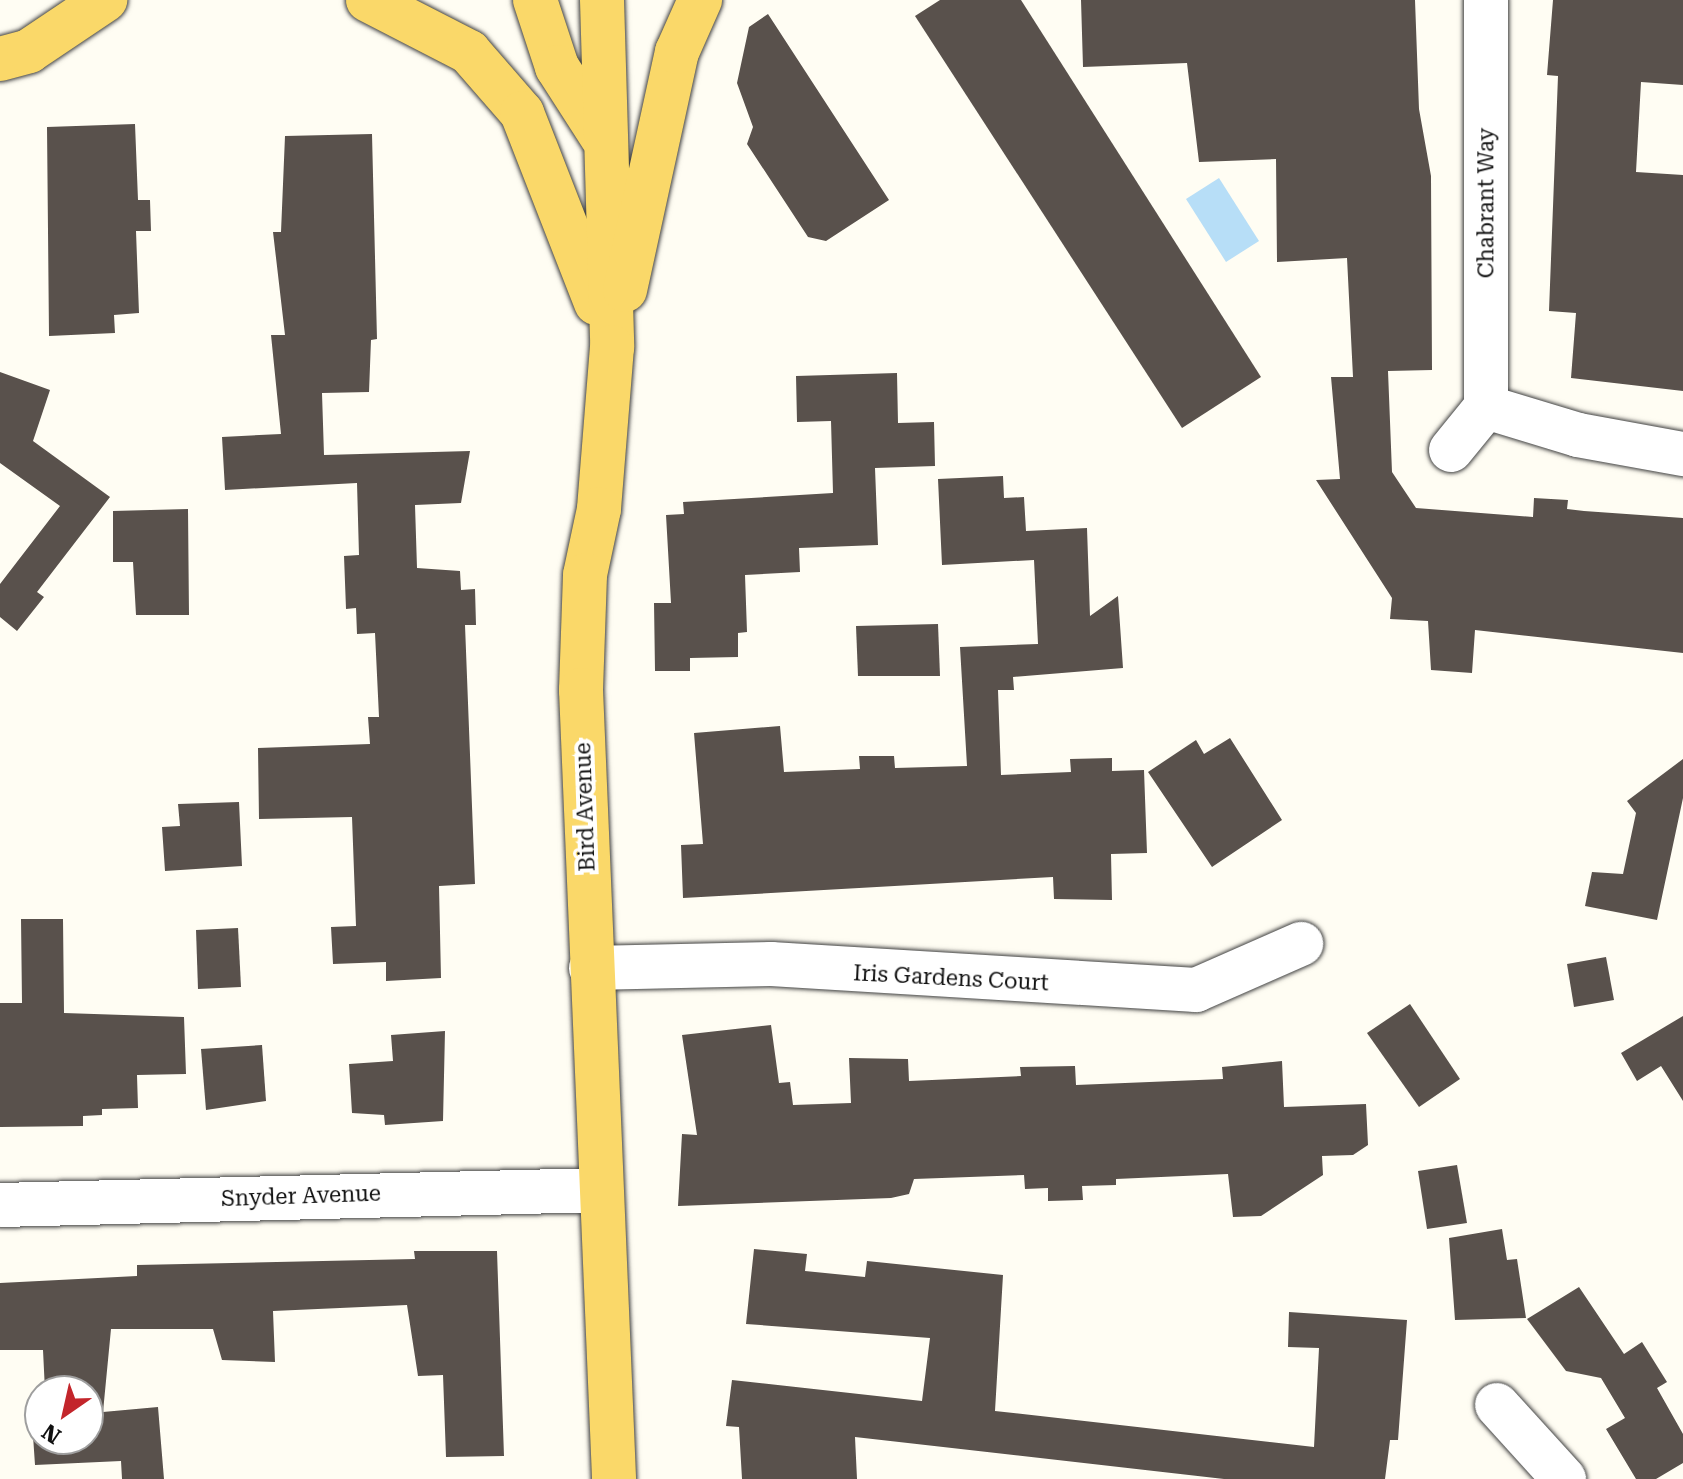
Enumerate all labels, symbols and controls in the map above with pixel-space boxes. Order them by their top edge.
street label: Chabrant Way [1473,128,1499,278]
street label: Bird Avenue [570,742,600,872]
street label: Iris Gardens Court [853,960,1049,996]
street label: Snyder Avenue [221,1180,381,1212]
north arrow [24,1375,104,1455]
text: N [37,1419,65,1449]

